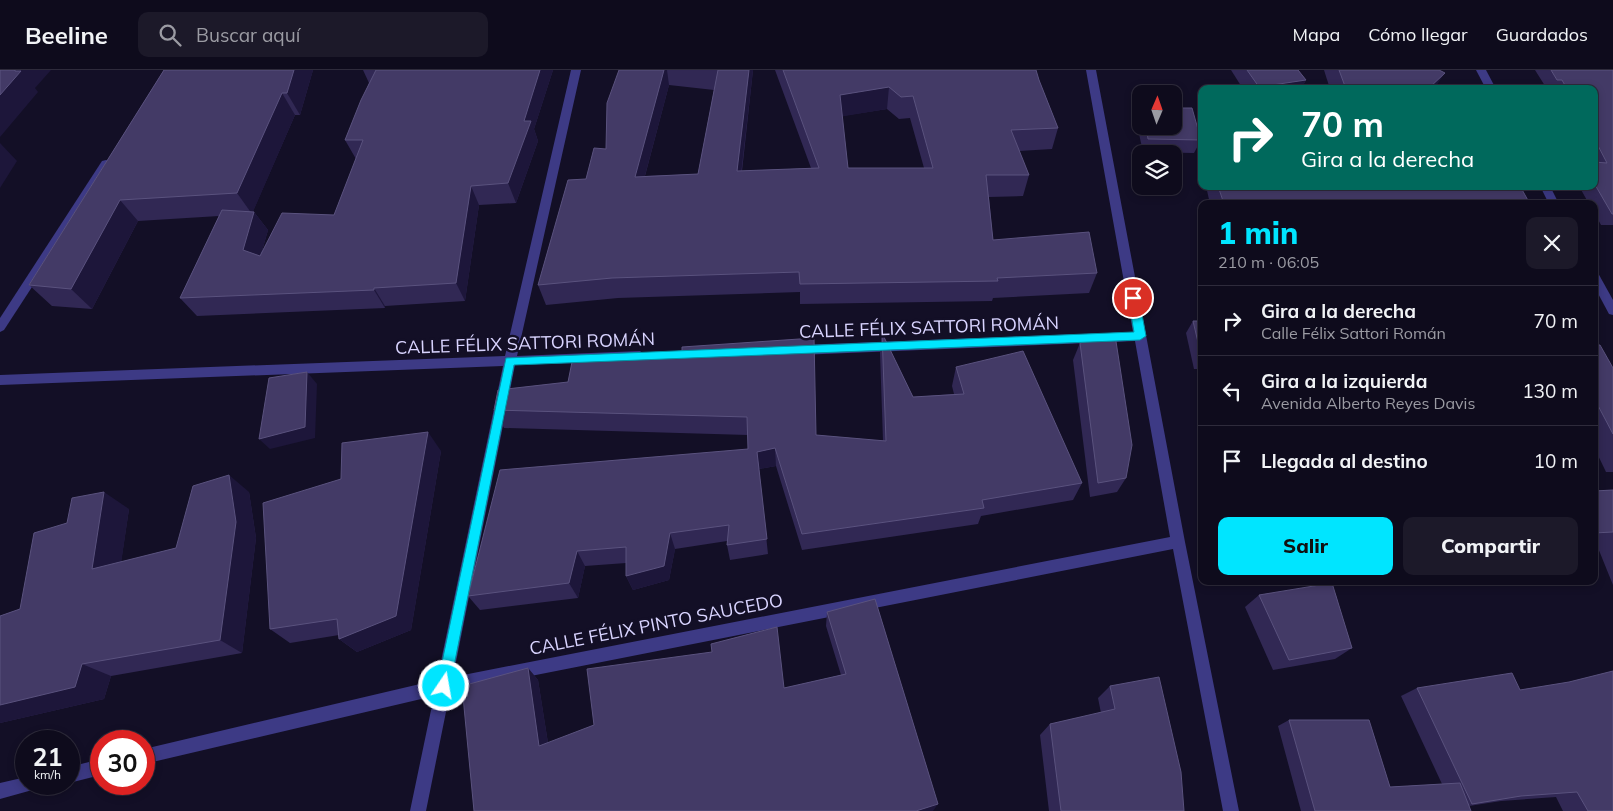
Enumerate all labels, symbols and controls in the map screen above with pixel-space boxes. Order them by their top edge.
search box [138,12,488,57]
text: Beeline [25,20,108,50]
icon: search [156,21,184,49]
text: Buscar aquí [196,23,300,47]
text: Mapa [1292,23,1340,46]
text: Cómo llegar [1368,23,1468,46]
text: Guardados [1496,23,1588,46]
north arrow [1132,85,1182,135]
map controls [1132,85,1182,195]
text: 70 m [1301,102,1384,146]
icon: right [1218,105,1283,170]
button: layers [1132,145,1182,195]
text: Gira a la derecha [1301,145,1474,173]
text: 1 min [1218,214,1298,252]
button: close [1526,217,1578,269]
text: 210 m · 06:05 [1218,252,1319,272]
pin [1112,277,1154,319]
icon: arrive [1119,284,1147,312]
text: Gira a la derecha [1261,299,1416,323]
icon: right [1218,307,1246,335]
text: 70 m [1534,309,1578,333]
street label: CALLE FÉLIX SATTORI ROMÁN [799,311,1059,343]
text: Calle Félix Sattori Román [1261,323,1446,343]
street label: CALLE FÉLIX SATTORI ROMÁN [395,327,655,359]
text: Gira a la izquierda [1261,369,1427,393]
icon: left [1218,377,1246,405]
text: 130 m [1522,379,1578,403]
text: Avenida Alberto Reyes Davis [1261,393,1475,413]
icon: arrive [1218,447,1246,475]
text: Llegada al destino [1261,449,1428,473]
text: 10 m [1534,449,1578,473]
button: Salir [1218,517,1393,575]
button: Compartir [1403,517,1578,575]
street label: CALLE FÉLIX PINTO SAUCEDO [527,588,785,660]
position arrow [417,659,469,711]
speed limit sign: 30 [90,730,155,795]
text: 21 [32,741,63,772]
text: km/h [34,767,61,782]

